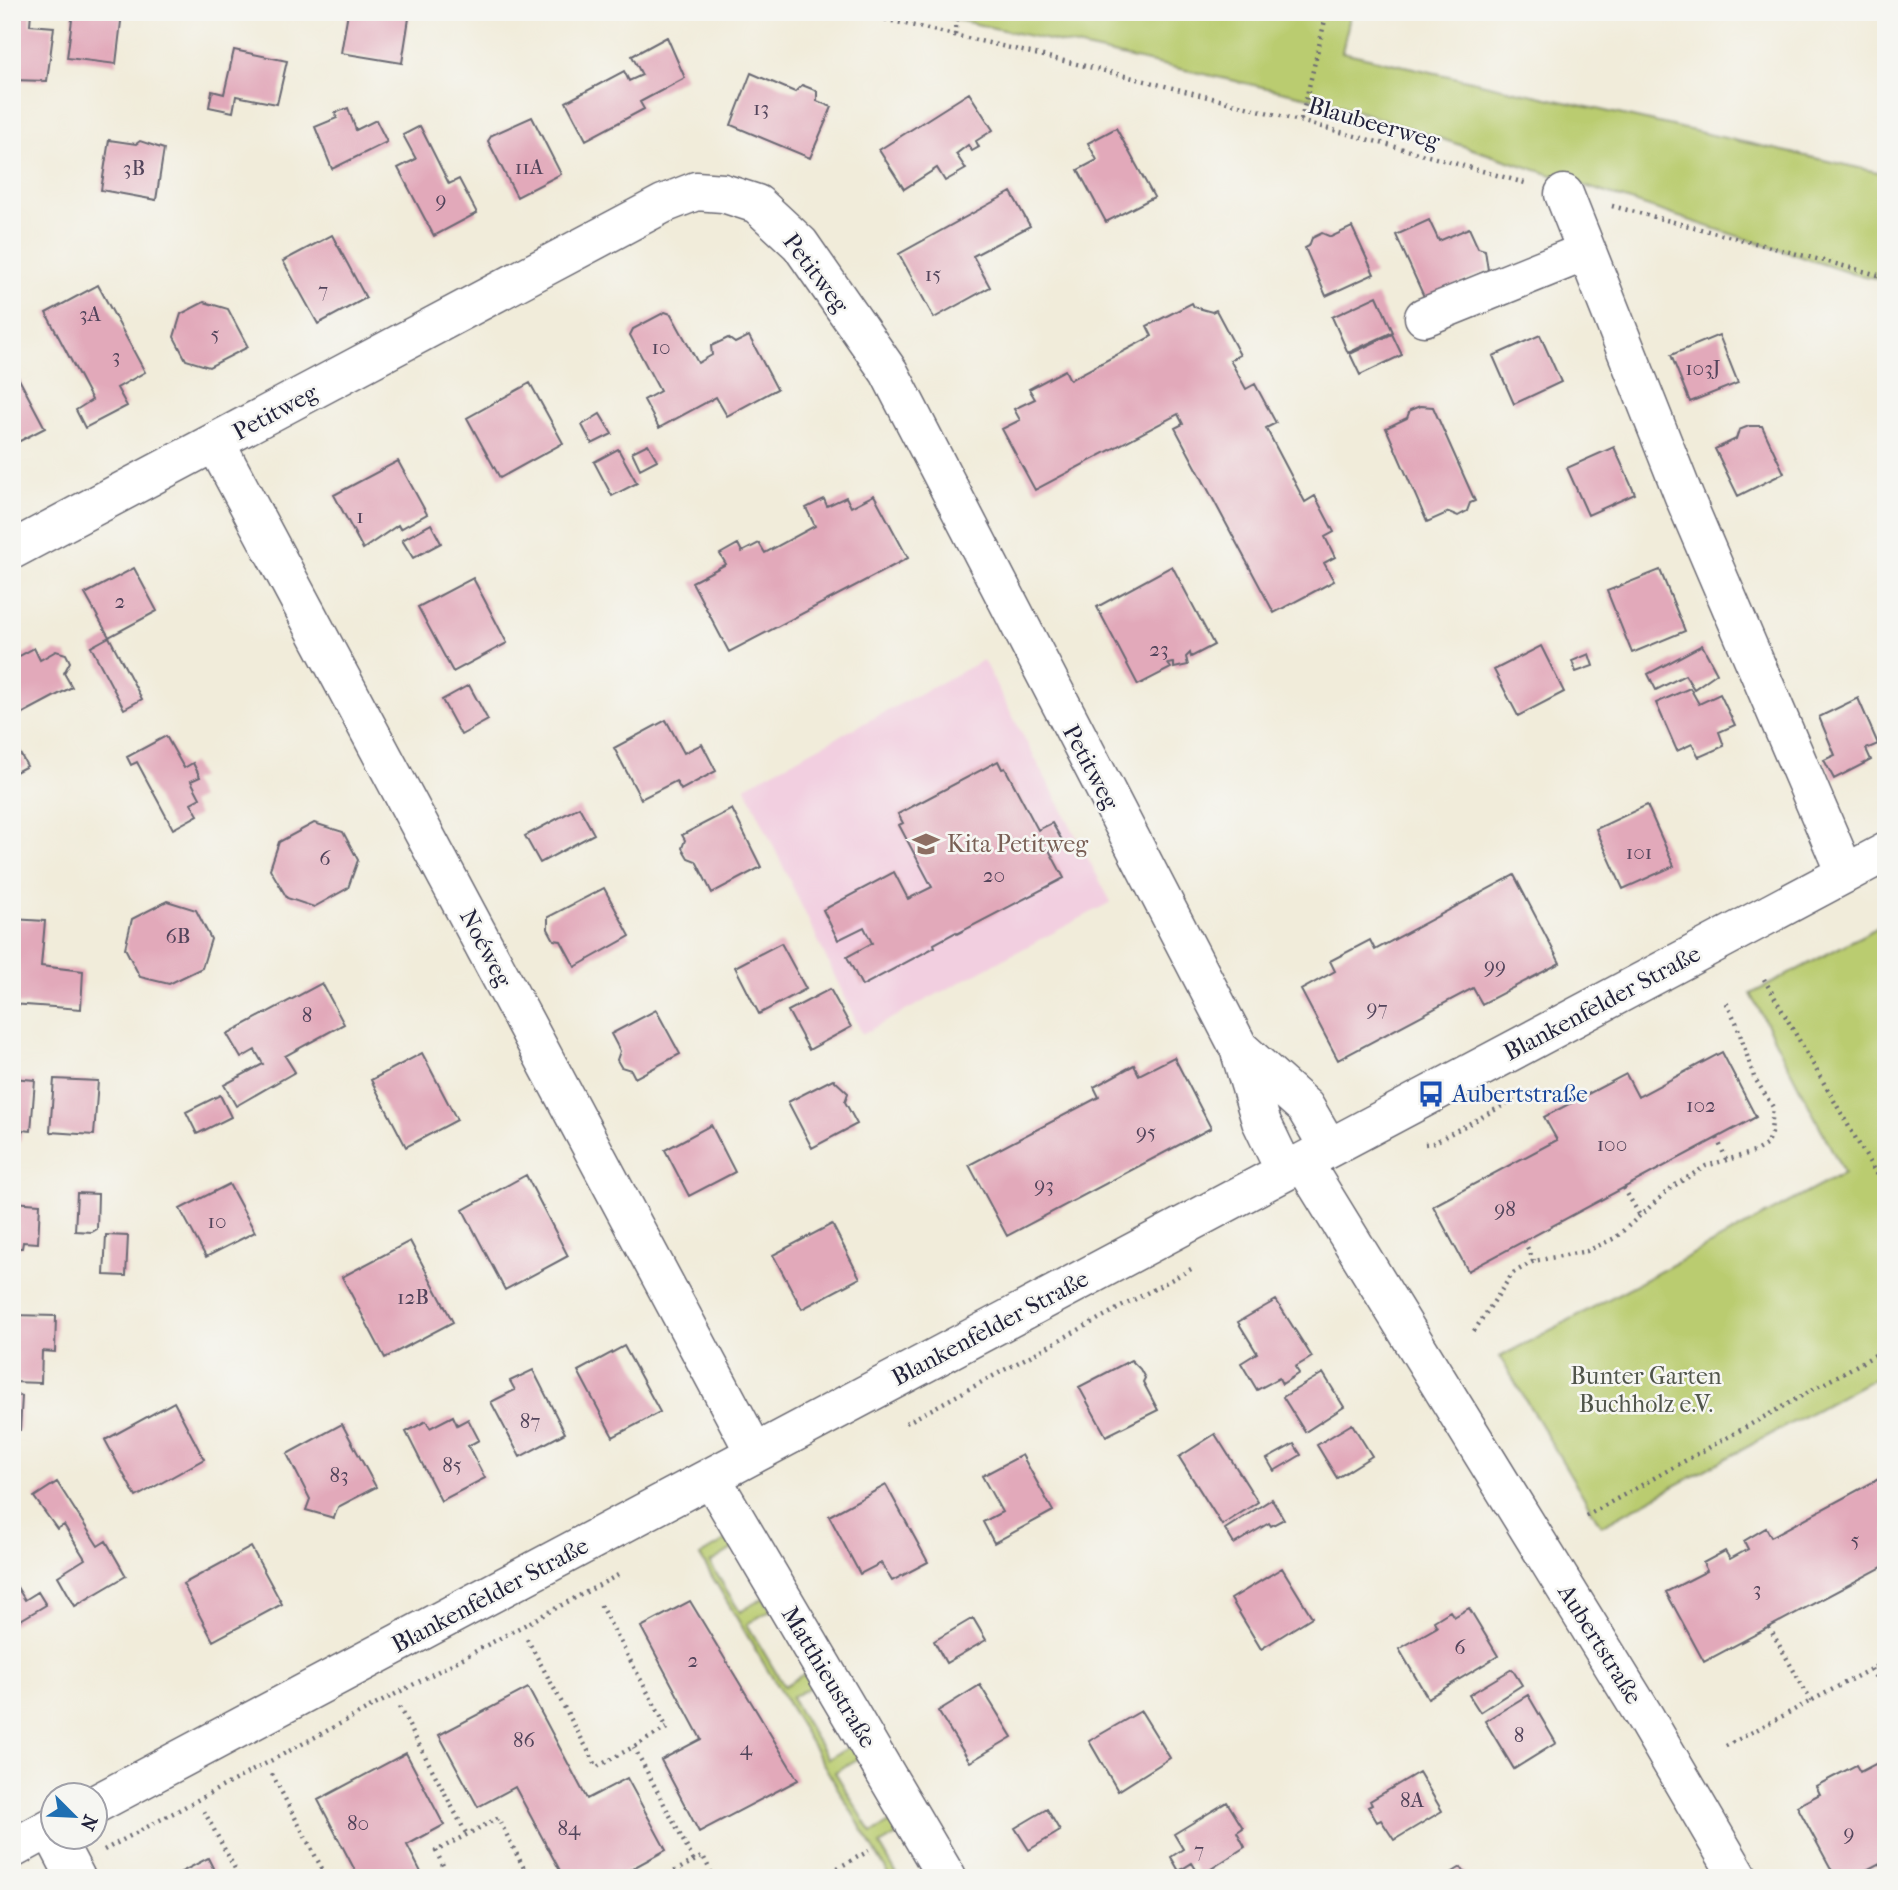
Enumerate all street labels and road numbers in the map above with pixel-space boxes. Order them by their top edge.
street label: Blaubeerweg [1305,91,1444,155]
street label: Petitweg [777,228,856,319]
street label: Petitweg [228,377,323,446]
street label: Petitweg [1057,720,1126,815]
street label: Noéweg [454,904,519,993]
street label: Blankenfelder Straße [1499,939,1705,1067]
street label: Blankenfelder Straße [887,1264,1093,1392]
street label: Blankenfelder Straße [387,1531,593,1659]
street label: Aubertstraße [1552,1578,1648,1709]
street label: Matthieustraße [776,1601,882,1753]

